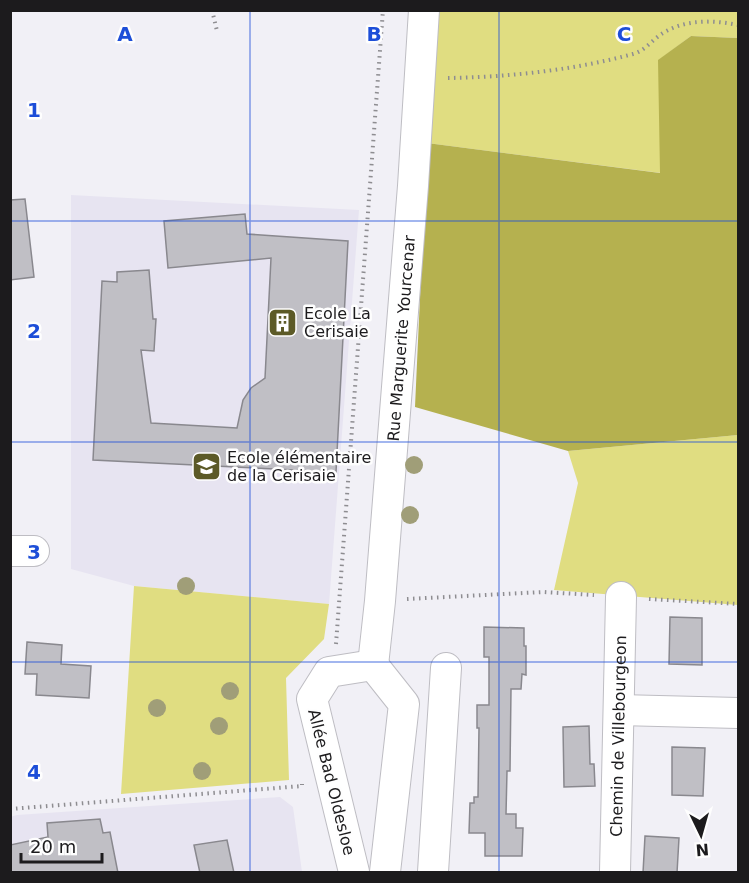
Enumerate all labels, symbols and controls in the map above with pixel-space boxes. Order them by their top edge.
text: A [117,22,133,46]
text: B [366,22,382,46]
text: C [617,22,631,46]
text: 1 [27,98,41,122]
street label: Rue Marguerite Yourcenar [384,234,419,442]
place label: Ecole La Cerisaie [304,304,371,341]
building icon: Ecole La Cerisaie [267,306,299,338]
text: 2 [27,319,41,343]
place label: Ecole élémentaire de la Cerisaie [227,448,371,485]
school or university icon: Ecole élémentaire de la Cerisaie [190,450,222,482]
text: 3 [27,540,41,564]
street label: Chemin de Villebourgeon [607,635,630,837]
street label: Allée Bad Oldesloe [304,707,359,857]
text: 4 [27,760,41,784]
north arrow [671,805,731,865]
scale bar [21,826,102,864]
text: 20 m [30,836,76,857]
text: N [695,839,710,859]

